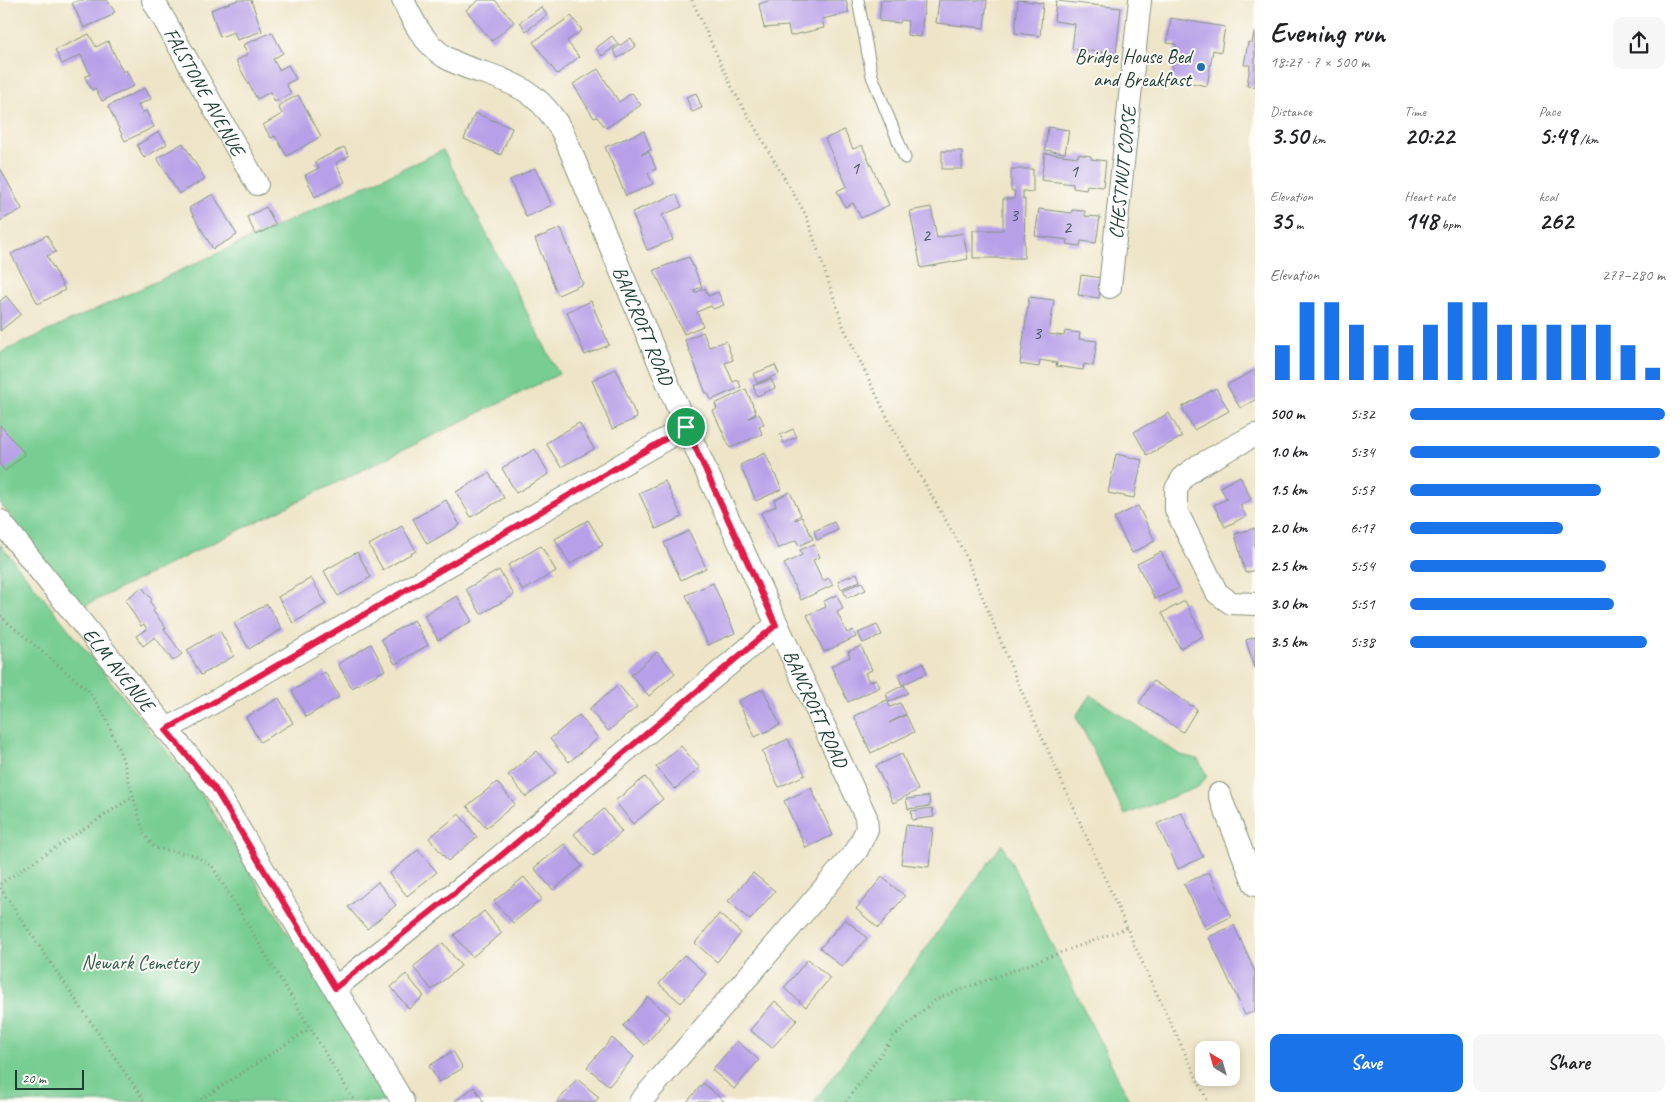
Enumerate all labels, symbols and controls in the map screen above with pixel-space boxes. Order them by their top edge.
text: Evening run [1270,15,1385,50]
button: share [1613,17,1665,69]
street label: FALSTONE AVENUE [159,23,252,162]
place label: Bridge House Bed and Breakfast [1075,44,1194,92]
text: 18:27 · 7 × 500 m [1270,52,1369,72]
marker: Bridge House Bed and Breakfast [1195,61,1207,73]
street label: CHESTNUT COPSE [1103,103,1142,240]
text: Distance [1270,103,1312,120]
text: Time [1404,103,1426,120]
text: Pace [1539,103,1560,120]
text: 3.50 [1270,120,1308,152]
text: 20:22 [1404,120,1454,152]
text: 5:49 [1539,120,1577,152]
text: km [1308,131,1325,148]
text: /km [1577,131,1598,148]
house number: 1 [851,157,860,179]
house number: 1 [1070,160,1079,182]
text: Elevation [1270,188,1313,205]
text: Heart rate [1404,188,1455,205]
text: kcal [1539,188,1557,205]
house number: 3 [1010,204,1020,226]
text: 35 [1270,205,1292,237]
text: 148 [1404,205,1438,237]
text: 262 [1539,205,1573,237]
house number: 2 [1063,216,1073,238]
text: m [1292,216,1303,233]
text: bpm [1438,216,1461,233]
house number: 2 [922,224,932,246]
street label: BANCROFT ROAD [608,262,680,390]
text: Elevation [1270,265,1319,285]
text: 277–280 m [1602,265,1665,285]
house number: 3 [1033,322,1043,344]
text: 500 m [1270,404,1304,424]
text: 5:32 [1350,404,1375,424]
pin [665,406,707,448]
icon: arrive [672,413,700,441]
text: 1.0 km [1270,442,1307,462]
text: 5:34 [1350,442,1375,462]
text: 1.5 km [1270,480,1307,500]
text: 5:57 [1350,480,1375,500]
text: 2.0 km [1270,518,1307,538]
text: 6:17 [1350,518,1375,538]
text: 2.5 km [1270,556,1307,576]
text: 5:54 [1350,556,1375,576]
text: 3.0 km [1270,594,1307,614]
text: 5:51 [1350,594,1375,614]
street label: ELM AVENUE [78,622,162,719]
text: 3.5 km [1270,632,1307,652]
text: 5:38 [1350,632,1375,652]
street label: BANCROFT ROAD [778,646,854,773]
park label: Newark Cemetery [81,950,201,975]
button: Save [1270,1034,1463,1092]
button: Share [1473,1034,1665,1092]
north arrow [1195,1041,1240,1086]
map controls [1195,1041,1240,1086]
scale bar [15,1067,84,1090]
text: 20 m [22,1070,46,1087]

